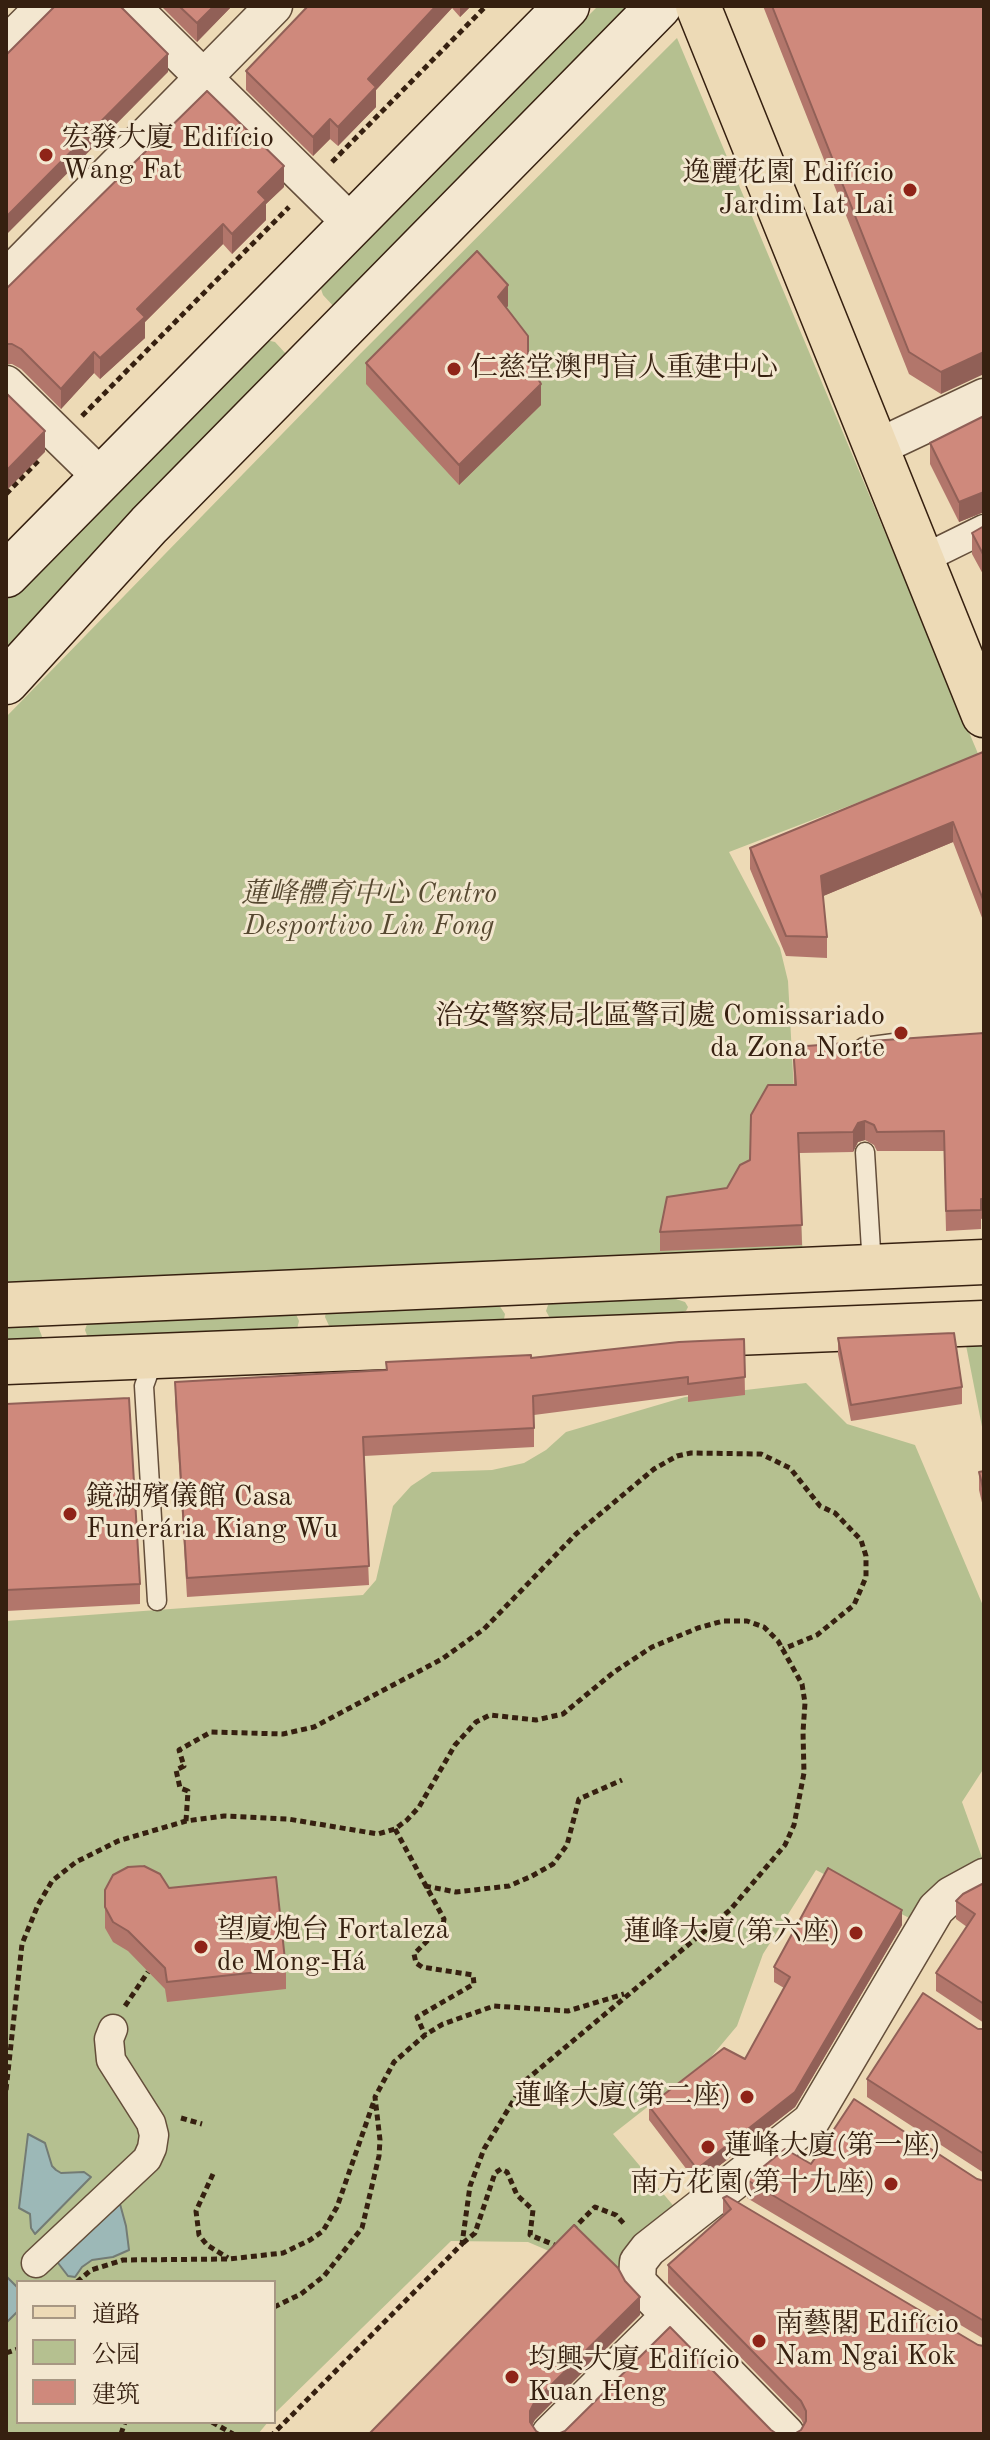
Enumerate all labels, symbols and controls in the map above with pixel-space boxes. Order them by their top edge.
place label: 宏發大廈 Edifício Wang Fat [62,122,274,188]
marker: 宏發大廈 Edifício Wang Fat [37,146,55,164]
place label: 逸麗花園 Edifício Jardim Iat Lai [682,157,894,223]
marker: 逸麗花園 Edifício Jardim Iat Lai [901,181,919,199]
place label: 仁慈堂澳門盲人重建中心 [470,352,778,386]
marker: 仁慈堂澳門盲人重建中心 [445,360,463,378]
park label: 蓮峰體育中心 Centro Desportivo Lin Fong [241,878,497,944]
place label: 治安警察局北區警司處 Comissariado da Zona Norte [435,1000,885,1066]
marker: 治安警察局北區警司處 Comissariado da Zona Norte [892,1024,910,1042]
place label: 鏡湖殯儀館 Casa Funerária Kiang Wu [86,1481,338,1547]
marker: 鏡湖殯儀館 Casa Funerária Kiang Wu [61,1505,79,1523]
place label: 望廈炮台 Fortaleza de Mong-Há [217,1914,449,1980]
place label: 蓮峰大廈(第六座) [623,1916,840,1950]
marker: 蓮峰大廈(第六座) [847,1924,865,1942]
marker: 望廈炮台 Fortaleza de Mong-Há [192,1938,210,1956]
place label: 蓮峰大廈(第二座) [514,2080,731,2114]
marker: 蓮峰大廈(第二座) [738,2088,756,2106]
place label: 蓮峰大廈(第一座) [724,2130,941,2164]
marker: 蓮峰大廈(第一座) [699,2138,717,2156]
place label: 南方花園(第十九座) [630,2167,875,2201]
marker: 南方花園(第十九座) [882,2175,900,2193]
legend [16,2280,276,2424]
text: 道路 [92,2304,140,2328]
place label: 南藝閣 Edifício Nam Ngai Kok [775,2308,959,2374]
marker: 南藝閣 Edifício Nam Ngai Kok [750,2332,768,2350]
text: 公园 [92,2344,140,2368]
place label: 均興大廈 Edifício Kuan Heng [528,2344,740,2410]
marker: 均興大廈 Edifício Kuan Heng [503,2368,521,2386]
text: 建筑 [92,2384,140,2408]

